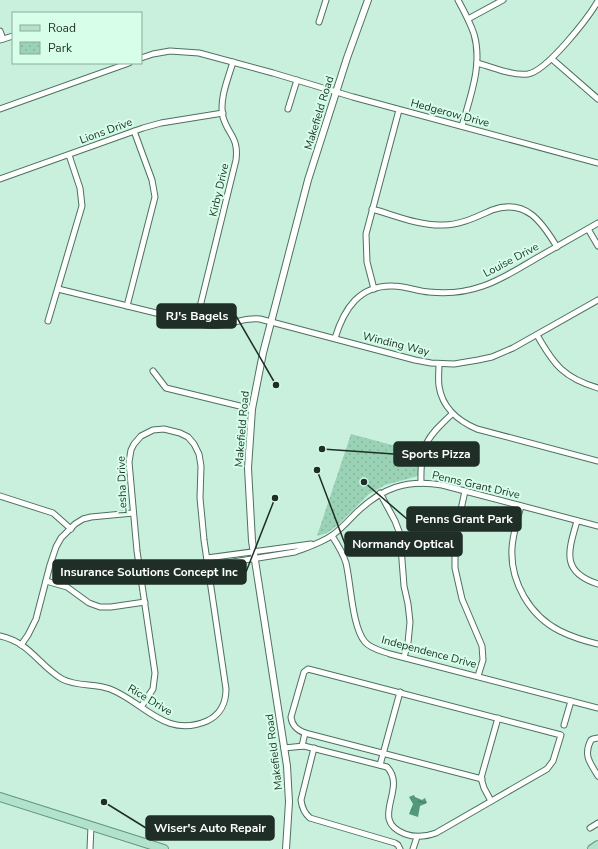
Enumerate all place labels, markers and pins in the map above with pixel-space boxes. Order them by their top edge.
callout: RJ's Bagels [157,304,236,328]
callout: Sports Pizza [394,442,479,466]
callout: Penns Grant Park [407,507,521,531]
callout: Normandy Optical [345,532,462,556]
callout: Insurance Solutions Concept Inc [53,560,246,584]
callout: Wiser's Auto Repair [146,816,274,840]

